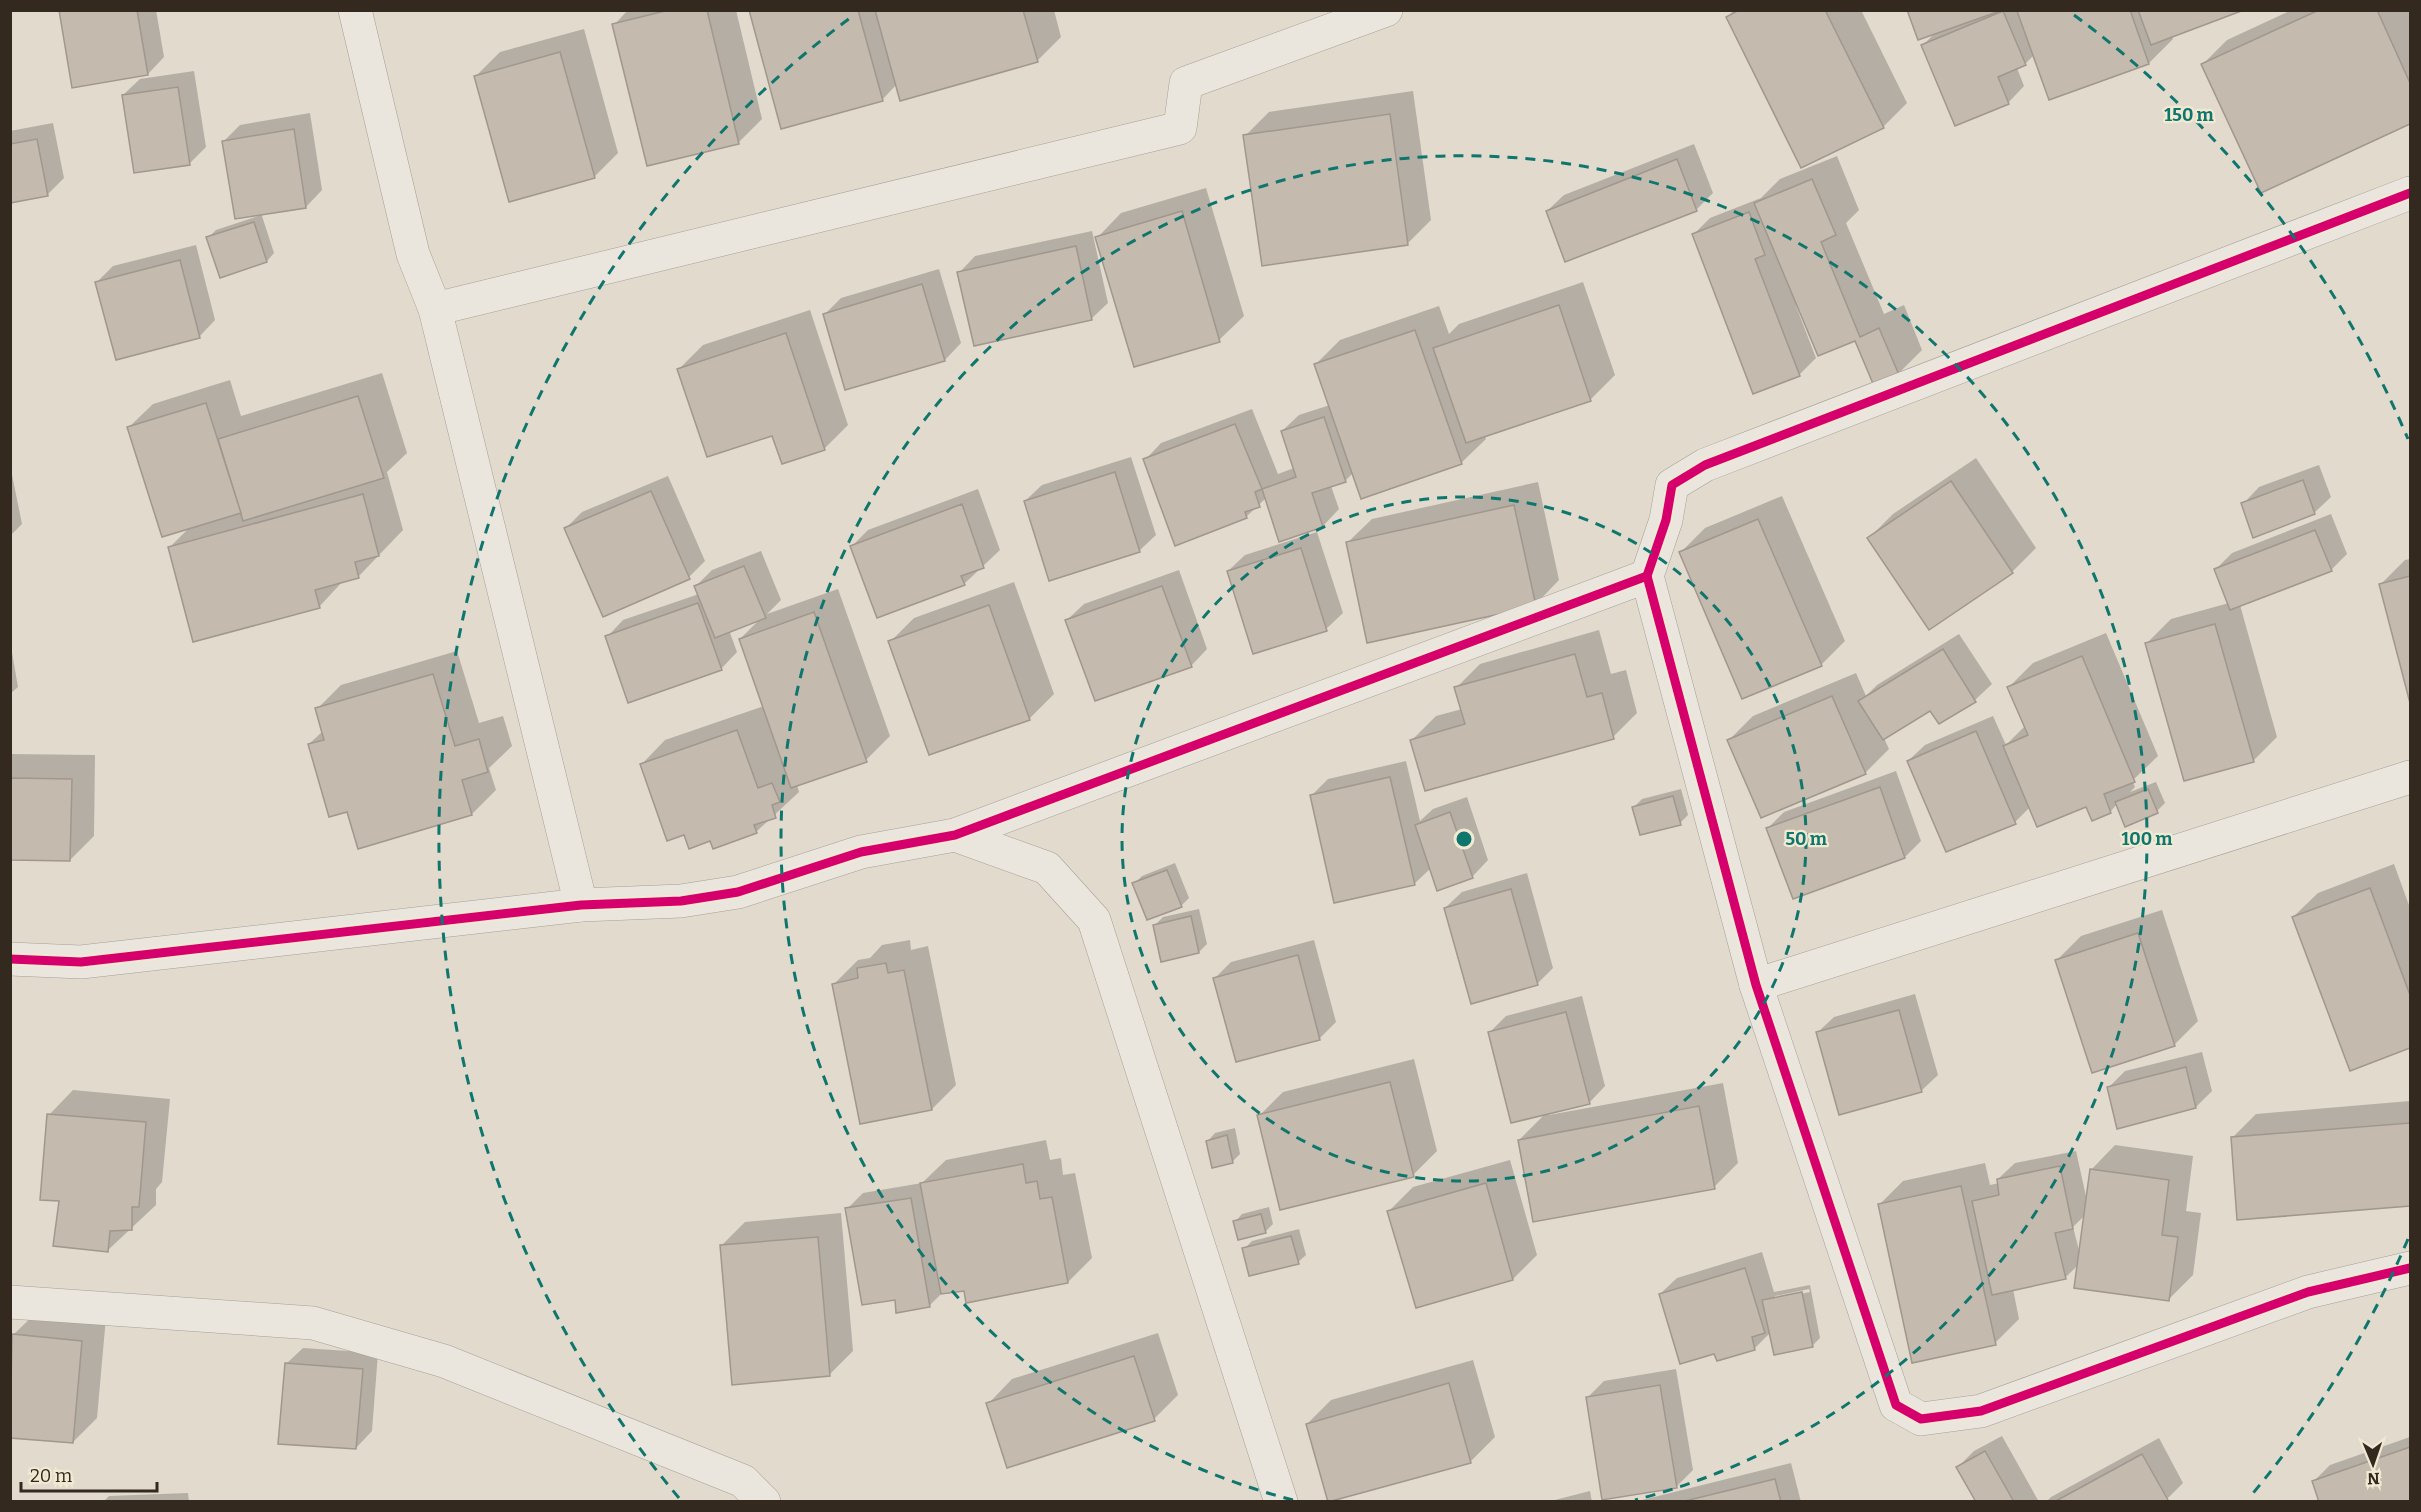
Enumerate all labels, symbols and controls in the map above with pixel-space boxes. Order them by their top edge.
text: 150 m [2164,104,2214,126]
text: 50 m [1785,828,1827,850]
text: 100 m [2121,828,2173,850]
centre of rings [1454,829,1474,849]
north arrow [2343,1434,2403,1494]
scale bar [21,1455,158,1493]
text: 20 m [30,1465,72,1487]
text: N [2367,1469,2380,1488]

